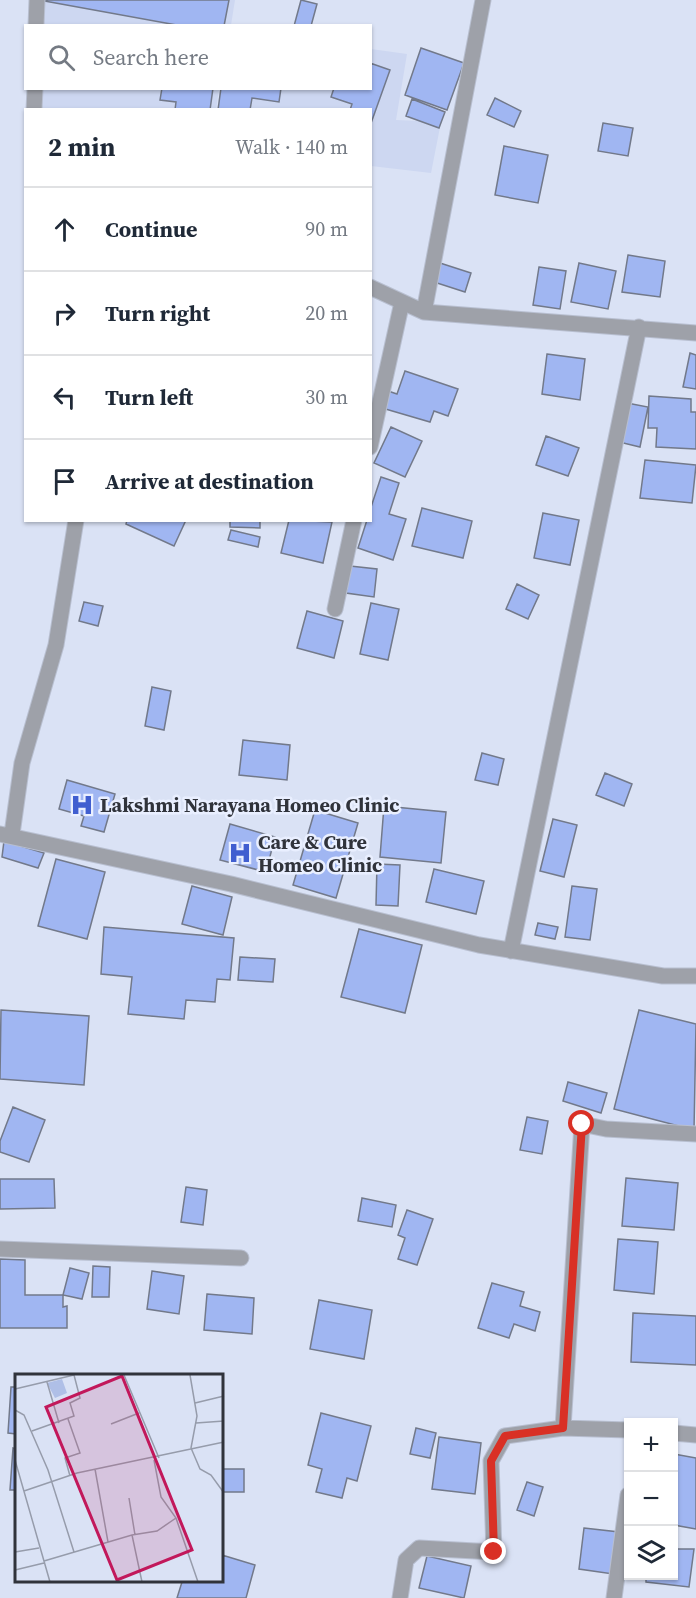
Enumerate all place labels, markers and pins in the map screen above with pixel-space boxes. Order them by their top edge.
place label: Lakshmi Narayana Homeo Clinic [100,791,400,819]
hospital icon: Lakshmi Narayana Homeo Clinic [69,792,95,818]
place label: Care & Cure Homeo Clinic [258,828,382,879]
hospital icon: Care & Cure Homeo Clinic [227,840,253,866]

